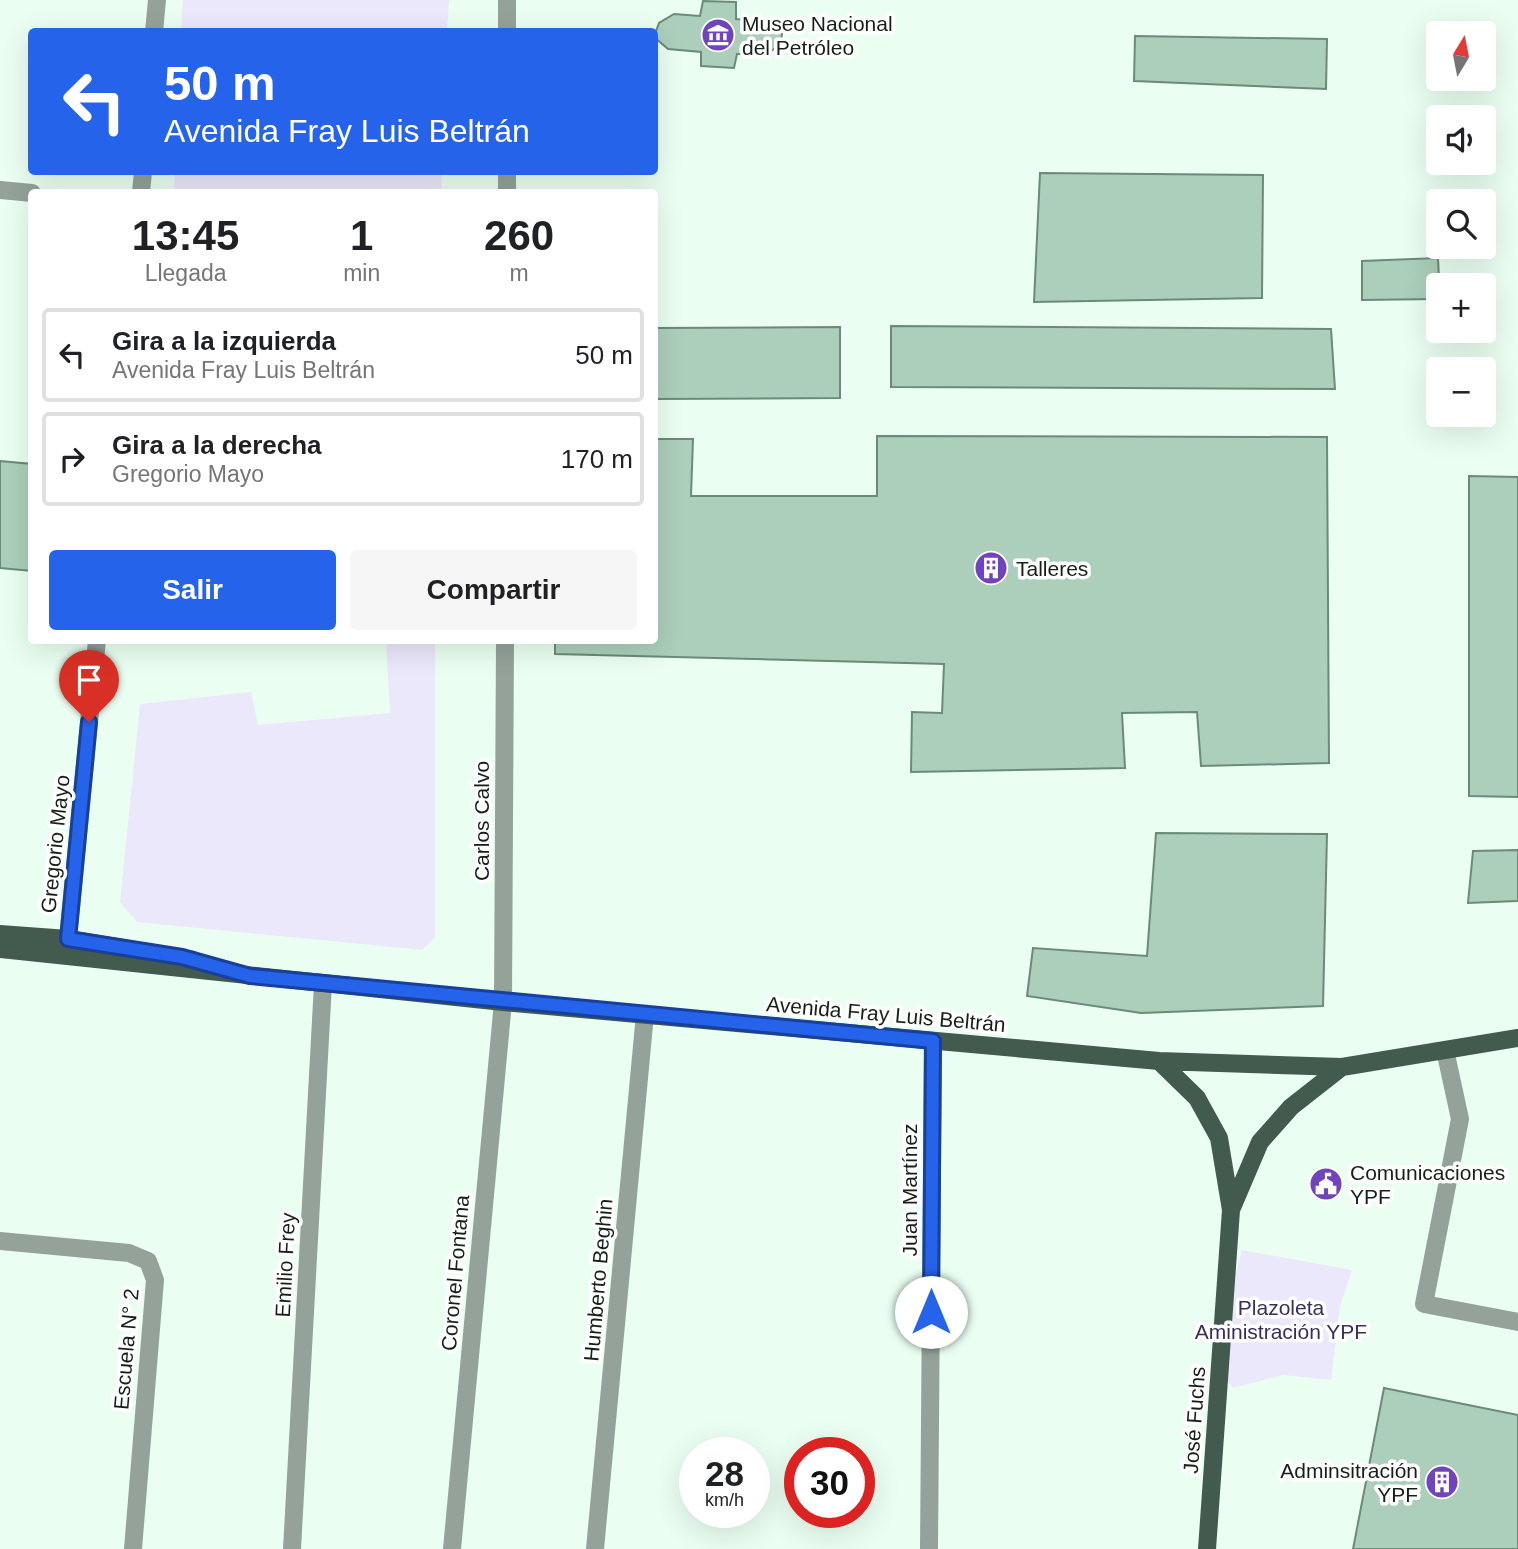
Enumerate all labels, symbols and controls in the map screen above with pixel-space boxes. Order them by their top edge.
place label: Museo Nacional del Petróleo [742,12,893,59]
museum icon: Museo Nacional del Petróleo [699,16,737,54]
north arrow [1426,21,1496,91]
map controls [1426,21,1496,427]
icon: left [49,56,140,147]
text: 50 m [164,56,276,110]
button: sound [1426,105,1496,175]
text: Avenida Fray Luis Beltrán [164,113,530,149]
button: search [1426,189,1496,259]
text: 13:45 [132,212,239,259]
text: 1 [350,212,373,259]
text: 260 [484,212,554,259]
text: Llegada [145,260,227,286]
text: min [343,260,380,286]
text: m [510,260,529,286]
button: + [1426,273,1496,343]
text: Gira a la izquierda [112,326,336,356]
icon: left [53,336,91,374]
text: 50 m [575,340,633,370]
text: Avenida Fray Luis Beltrán [112,357,375,383]
button: − [1426,357,1496,427]
text: Gira a la derecha [112,430,322,460]
icon: right [53,440,91,478]
text: 170 m [561,444,633,474]
text: Gregorio Mayo [112,461,264,487]
building icon: Talleres [972,549,1010,587]
button: Salir [49,550,336,630]
button: Compartir [350,550,637,630]
place label: Talleres [1016,557,1088,580]
pin [59,650,119,722]
icon: arrive [70,661,108,699]
street label: Carlos Calvo [470,761,493,881]
street label: Gregorio Mayo [36,774,74,914]
street label: Avenida Fray Luis Beltrán [765,992,1007,1036]
street label: Juan Martínez [898,1123,921,1257]
place label: Comunicaciones YPF [1350,1161,1505,1208]
public building icon: Comunicaciones YPF [1307,1165,1345,1203]
street label: Coronel Fontana [437,1194,473,1352]
street label: Humberto Beghin [579,1198,617,1362]
street label: Emilio Frey [271,1211,299,1318]
position arrow [894,1275,968,1349]
street label: Escuela N° 2 [109,1287,143,1411]
park label: Plazoleta Aministración YPF [1195,1296,1367,1343]
street label: José Fuchs [1179,1366,1209,1474]
speed limit sign: 30 [784,1437,875,1528]
text: 28 [705,1454,744,1493]
place label: Adminsitración YPF [1280,1459,1418,1506]
building icon: Adminsitración YPF [1423,1463,1461,1501]
text: km/h [705,1490,744,1510]

